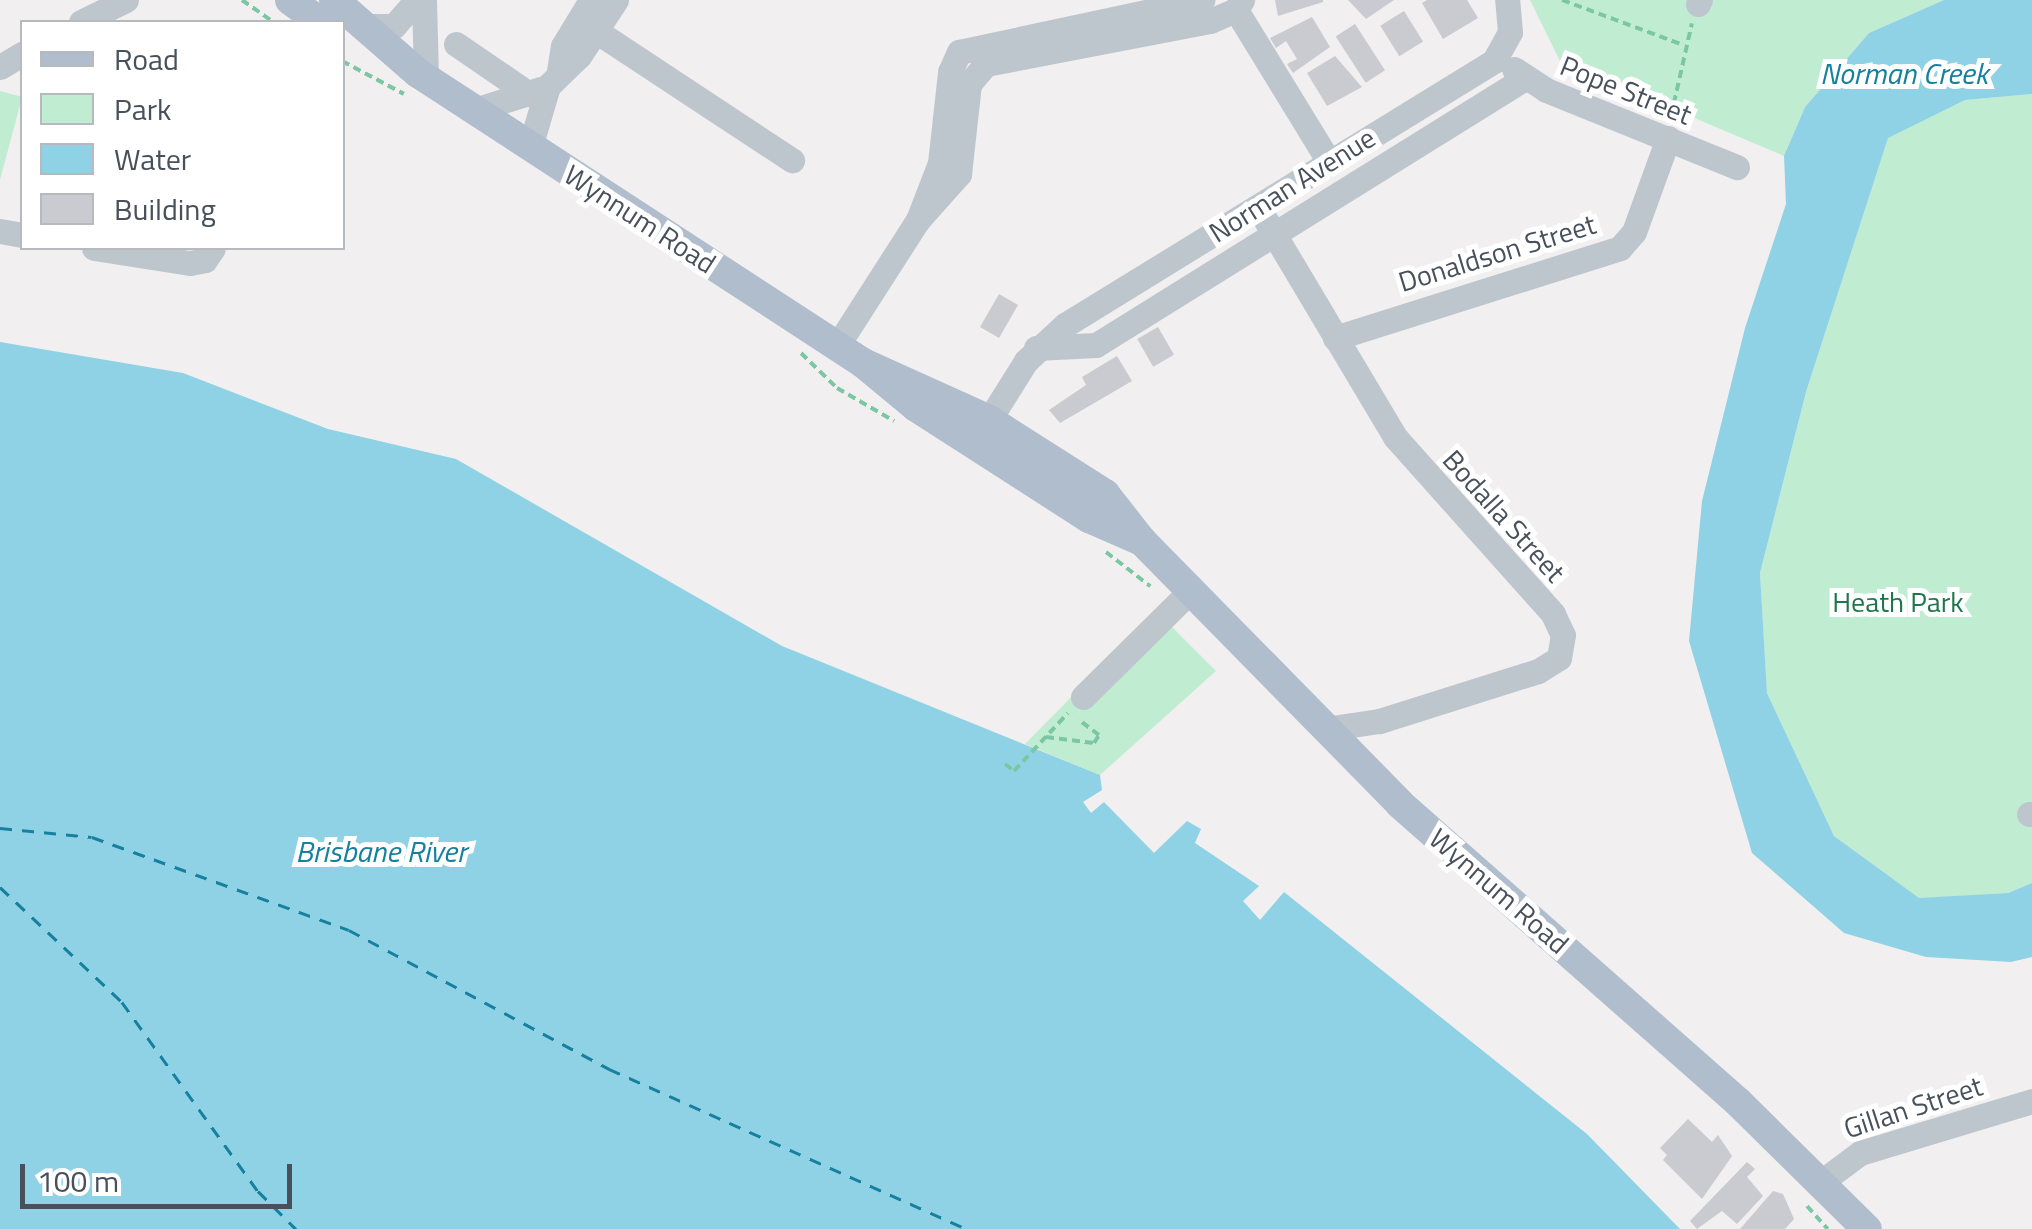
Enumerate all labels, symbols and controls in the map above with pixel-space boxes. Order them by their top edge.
legend [20,20,345,250]
text: Road [114,36,179,82]
street label: Pope Street [1555,48,1697,132]
water label: Norman Creek [1820,55,1988,91]
text: Park [114,86,171,132]
street label: Norman Avenue [1203,121,1381,249]
text: Water [114,136,191,182]
street label: Wynnum Road [558,158,722,280]
text: Building [114,186,216,232]
street label: Donaldson Street [1394,207,1600,299]
street label: Bodalla Street [1436,443,1572,589]
park label: Heath Park [1832,585,1964,619]
street label: Wynnum Road [1423,821,1575,961]
water label: Brisbane River [296,833,466,869]
street label: Gillan Street [1839,1069,1987,1145]
scale bar [25,1144,298,1206]
text: 100 m [37,1158,119,1204]

